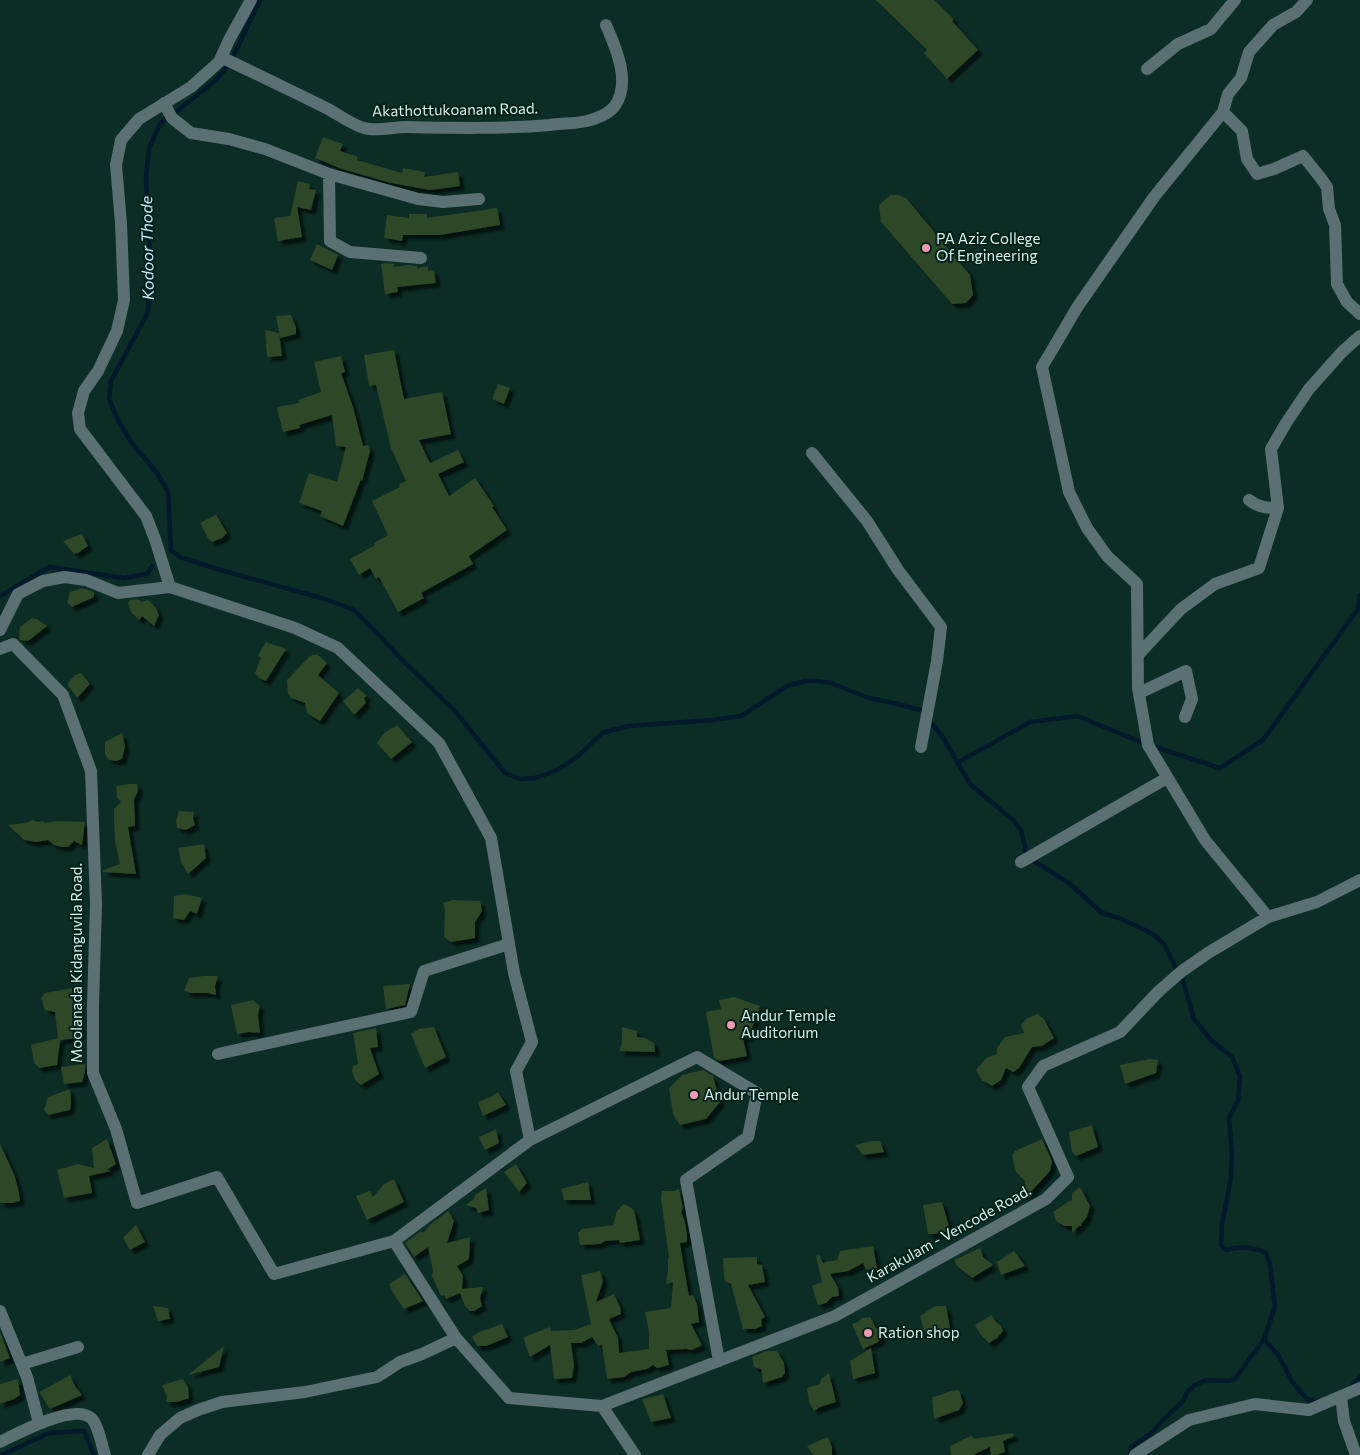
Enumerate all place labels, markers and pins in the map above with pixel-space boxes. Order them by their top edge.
place label: PA Aziz College Of Engineering [936,229,1041,264]
marker: PA Aziz College Of Engineering [920,242,932,254]
place label: Andur Temple Auditorium [741,1006,836,1041]
marker: Andur Temple Auditorium [725,1019,737,1031]
place label: Andur Temple [704,1085,799,1103]
marker: Andur Temple [688,1089,700,1101]
place label: Ration shop [878,1323,960,1341]
marker: Ration shop [862,1327,874,1339]

